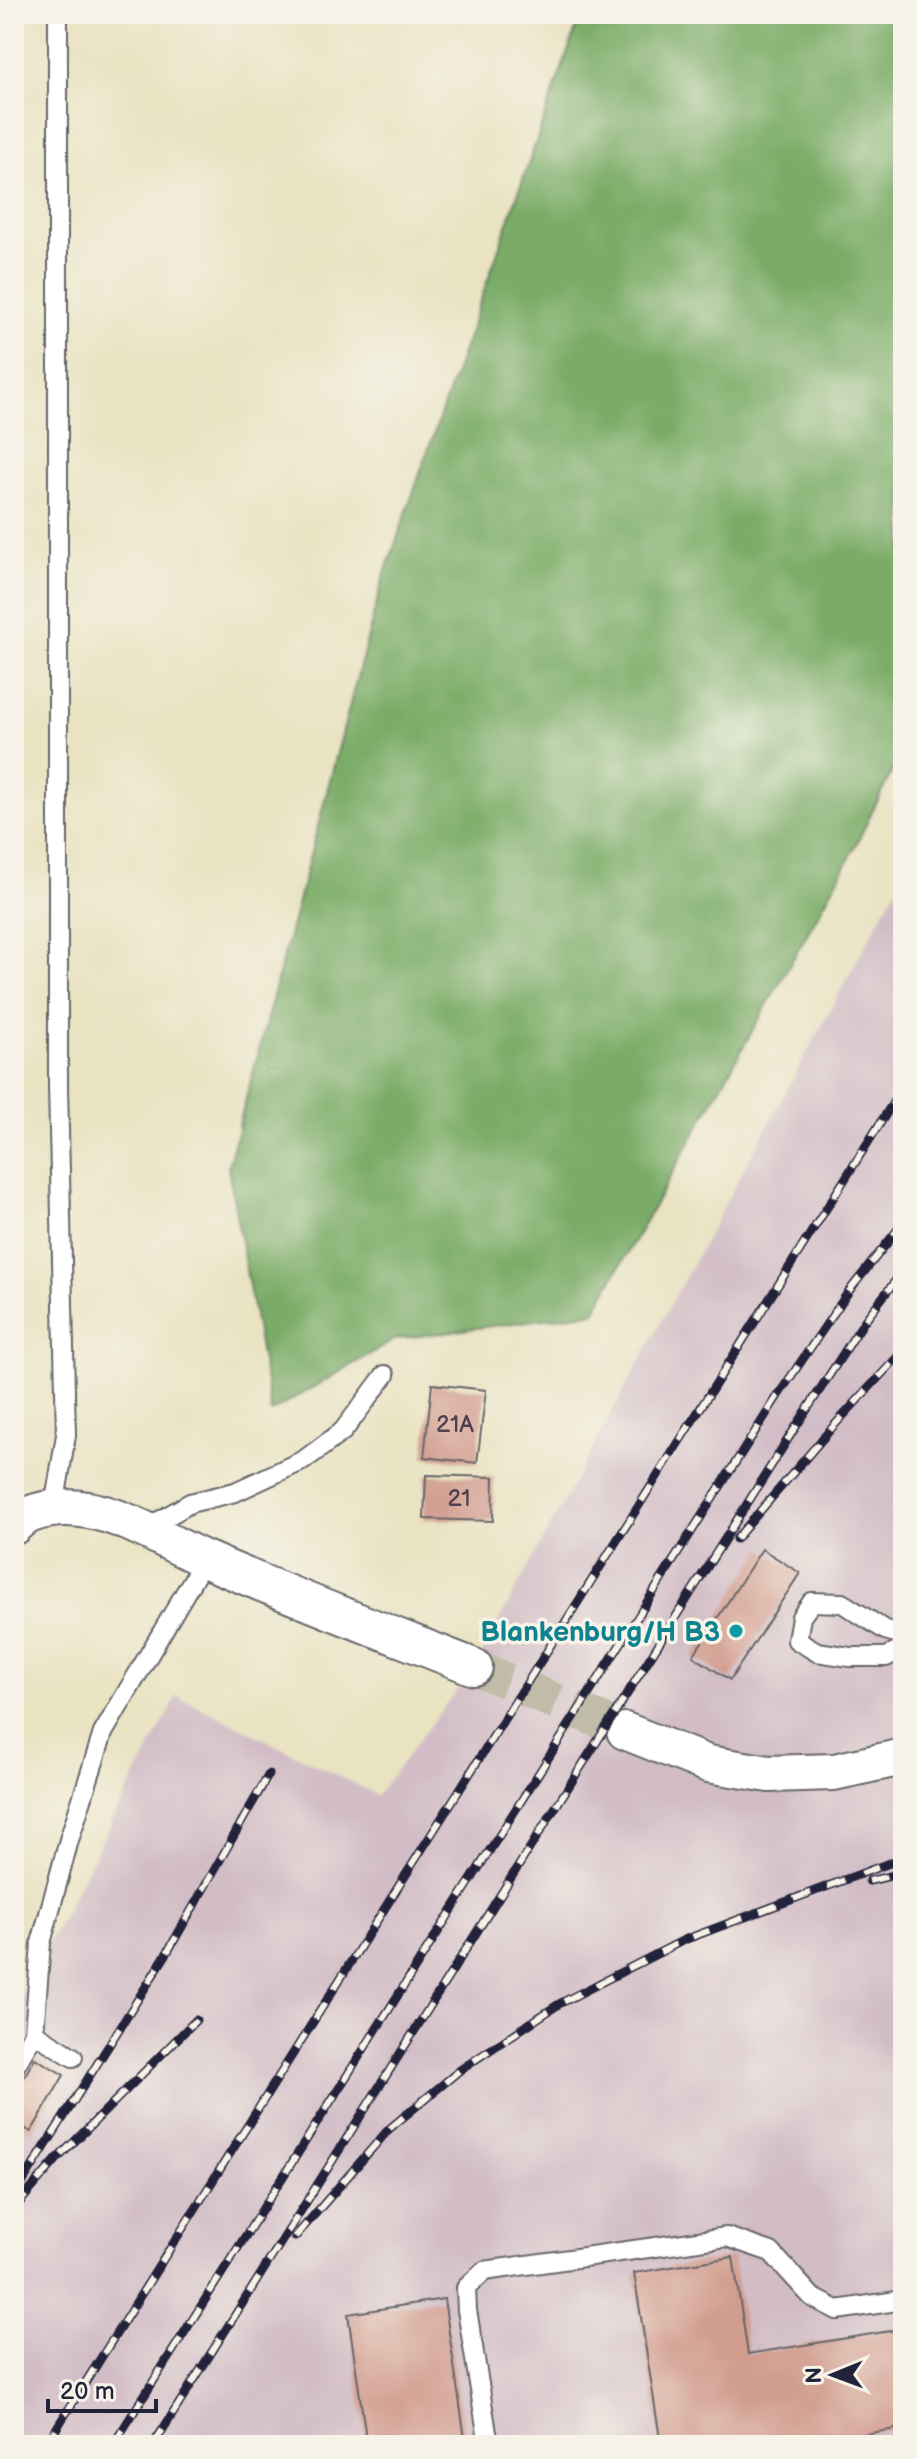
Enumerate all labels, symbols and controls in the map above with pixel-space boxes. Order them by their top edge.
house number: 21A [436,1410,474,1439]
house number: 21 [447,1484,471,1513]
place label: Blankenburg/H B3 [480,1616,720,1649]
marker: Blankenburg/H B3 [727,1622,745,1640]
north arrow [793,2335,873,2415]
scale bar [48,2363,156,2413]
text: N [801,2367,828,2384]
text: 20 m [60,2377,115,2406]

